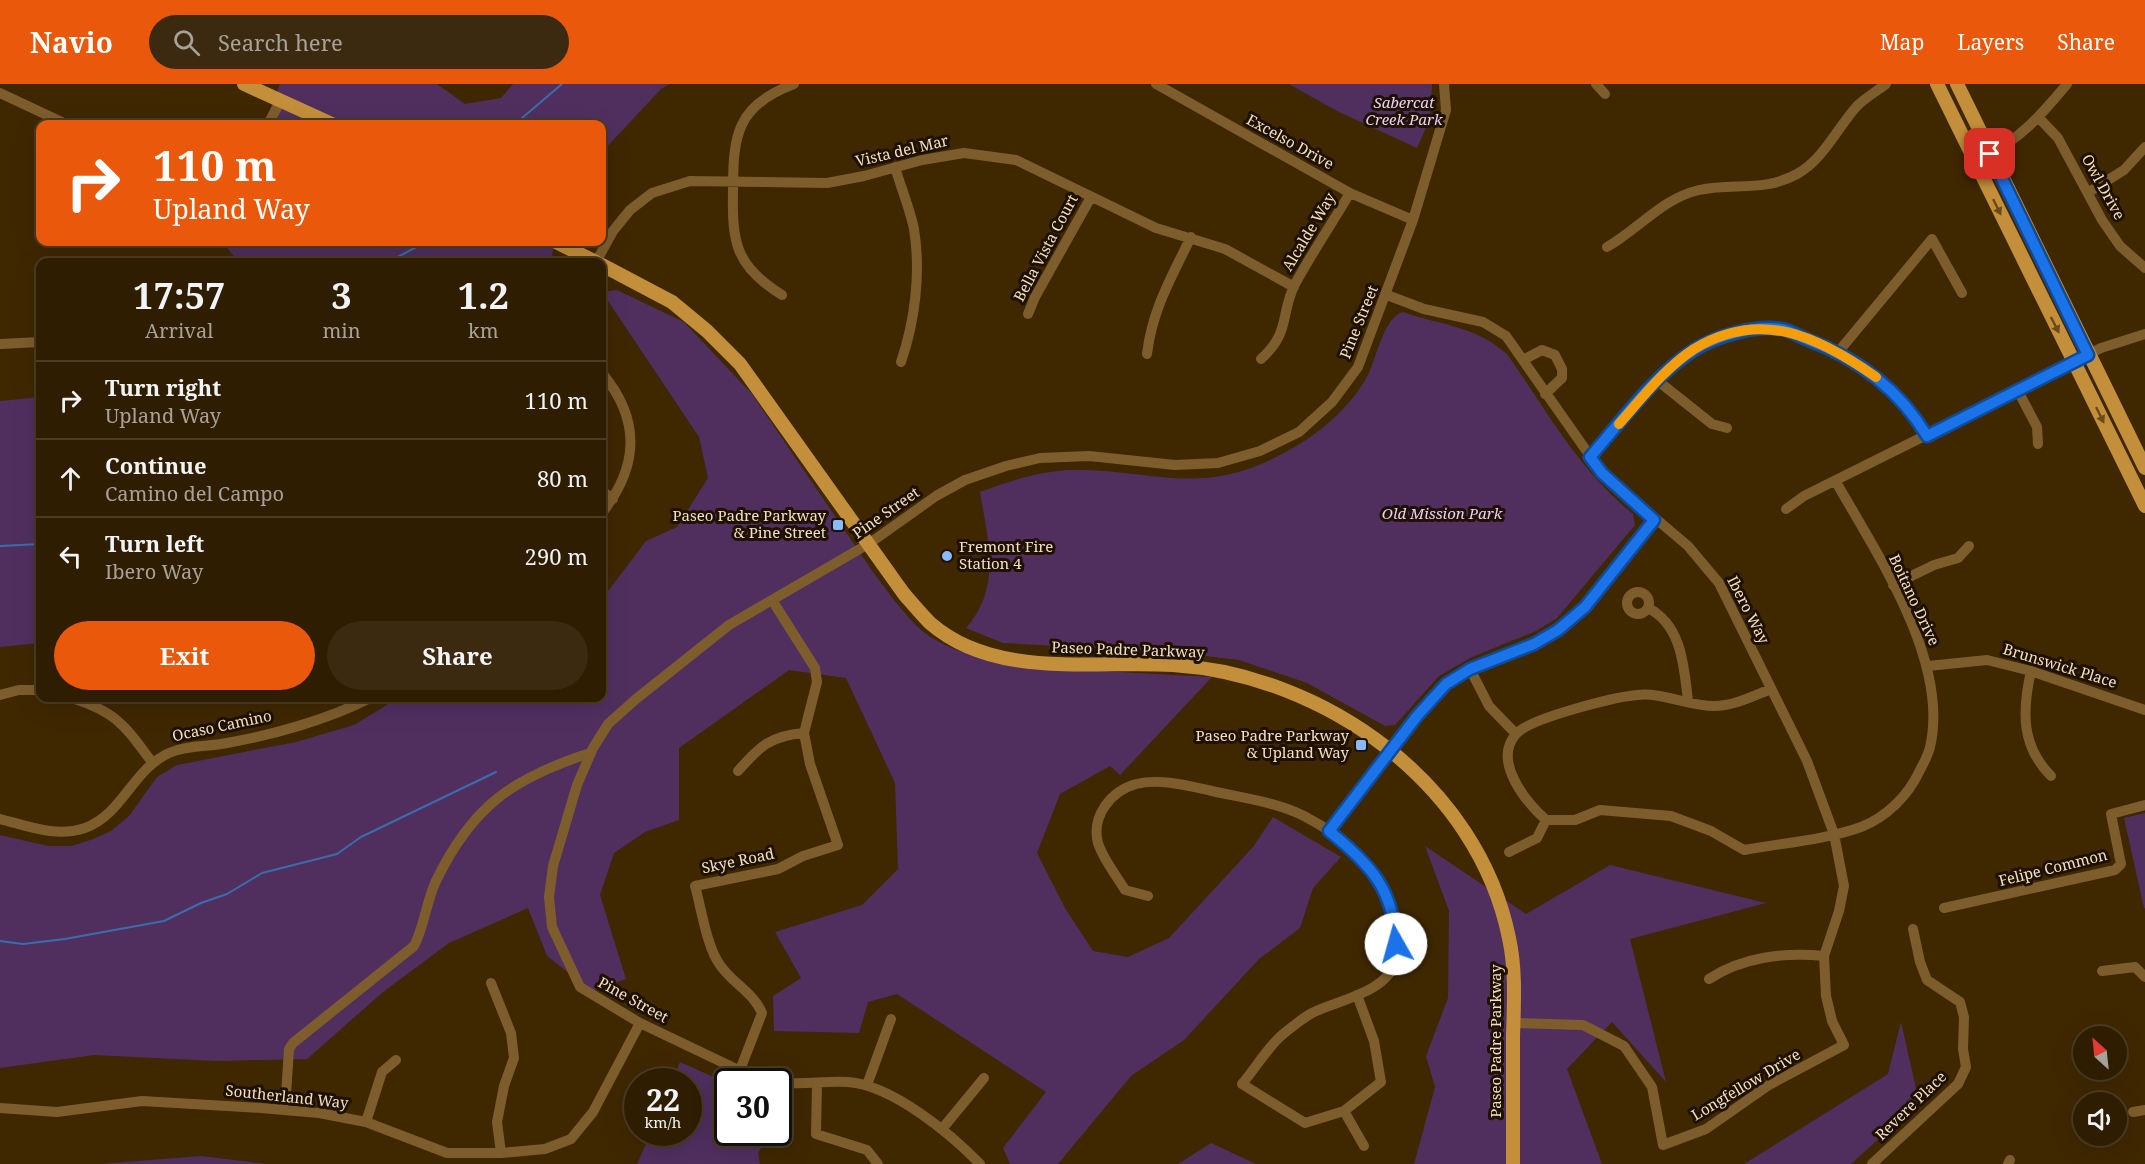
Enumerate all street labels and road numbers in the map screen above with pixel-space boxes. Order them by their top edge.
street label: Excelso Drive [1243,109,1338,173]
street label: Vista del Mar [853,130,950,170]
street label: Owl Drive [2078,150,2130,223]
street label: Alcalde Way [1277,188,1340,274]
street label: Bella Vista Court [1008,191,1082,305]
street label: Pine Street [1334,282,1382,361]
street label: Pine Street [848,482,923,543]
street label: Boitano Drive [1885,551,1945,649]
street label: Ibero Way [1723,572,1775,647]
street label: Paseo Padre Parkway [1051,636,1206,662]
street label: Brunswick Place [2001,638,2120,692]
street label: Ocaso Camino [170,705,273,745]
street label: Skye Road [700,843,776,877]
street label: Felipe Common [1996,844,2110,890]
street label: Paseo Padre Parkway [1485,964,1505,1118]
street label: Pine Street [595,972,672,1027]
street label: Longfellow Drive [1687,1044,1804,1125]
street label: Revere Place [1871,1066,1950,1144]
street label: Southerland Way [225,1080,350,1112]

